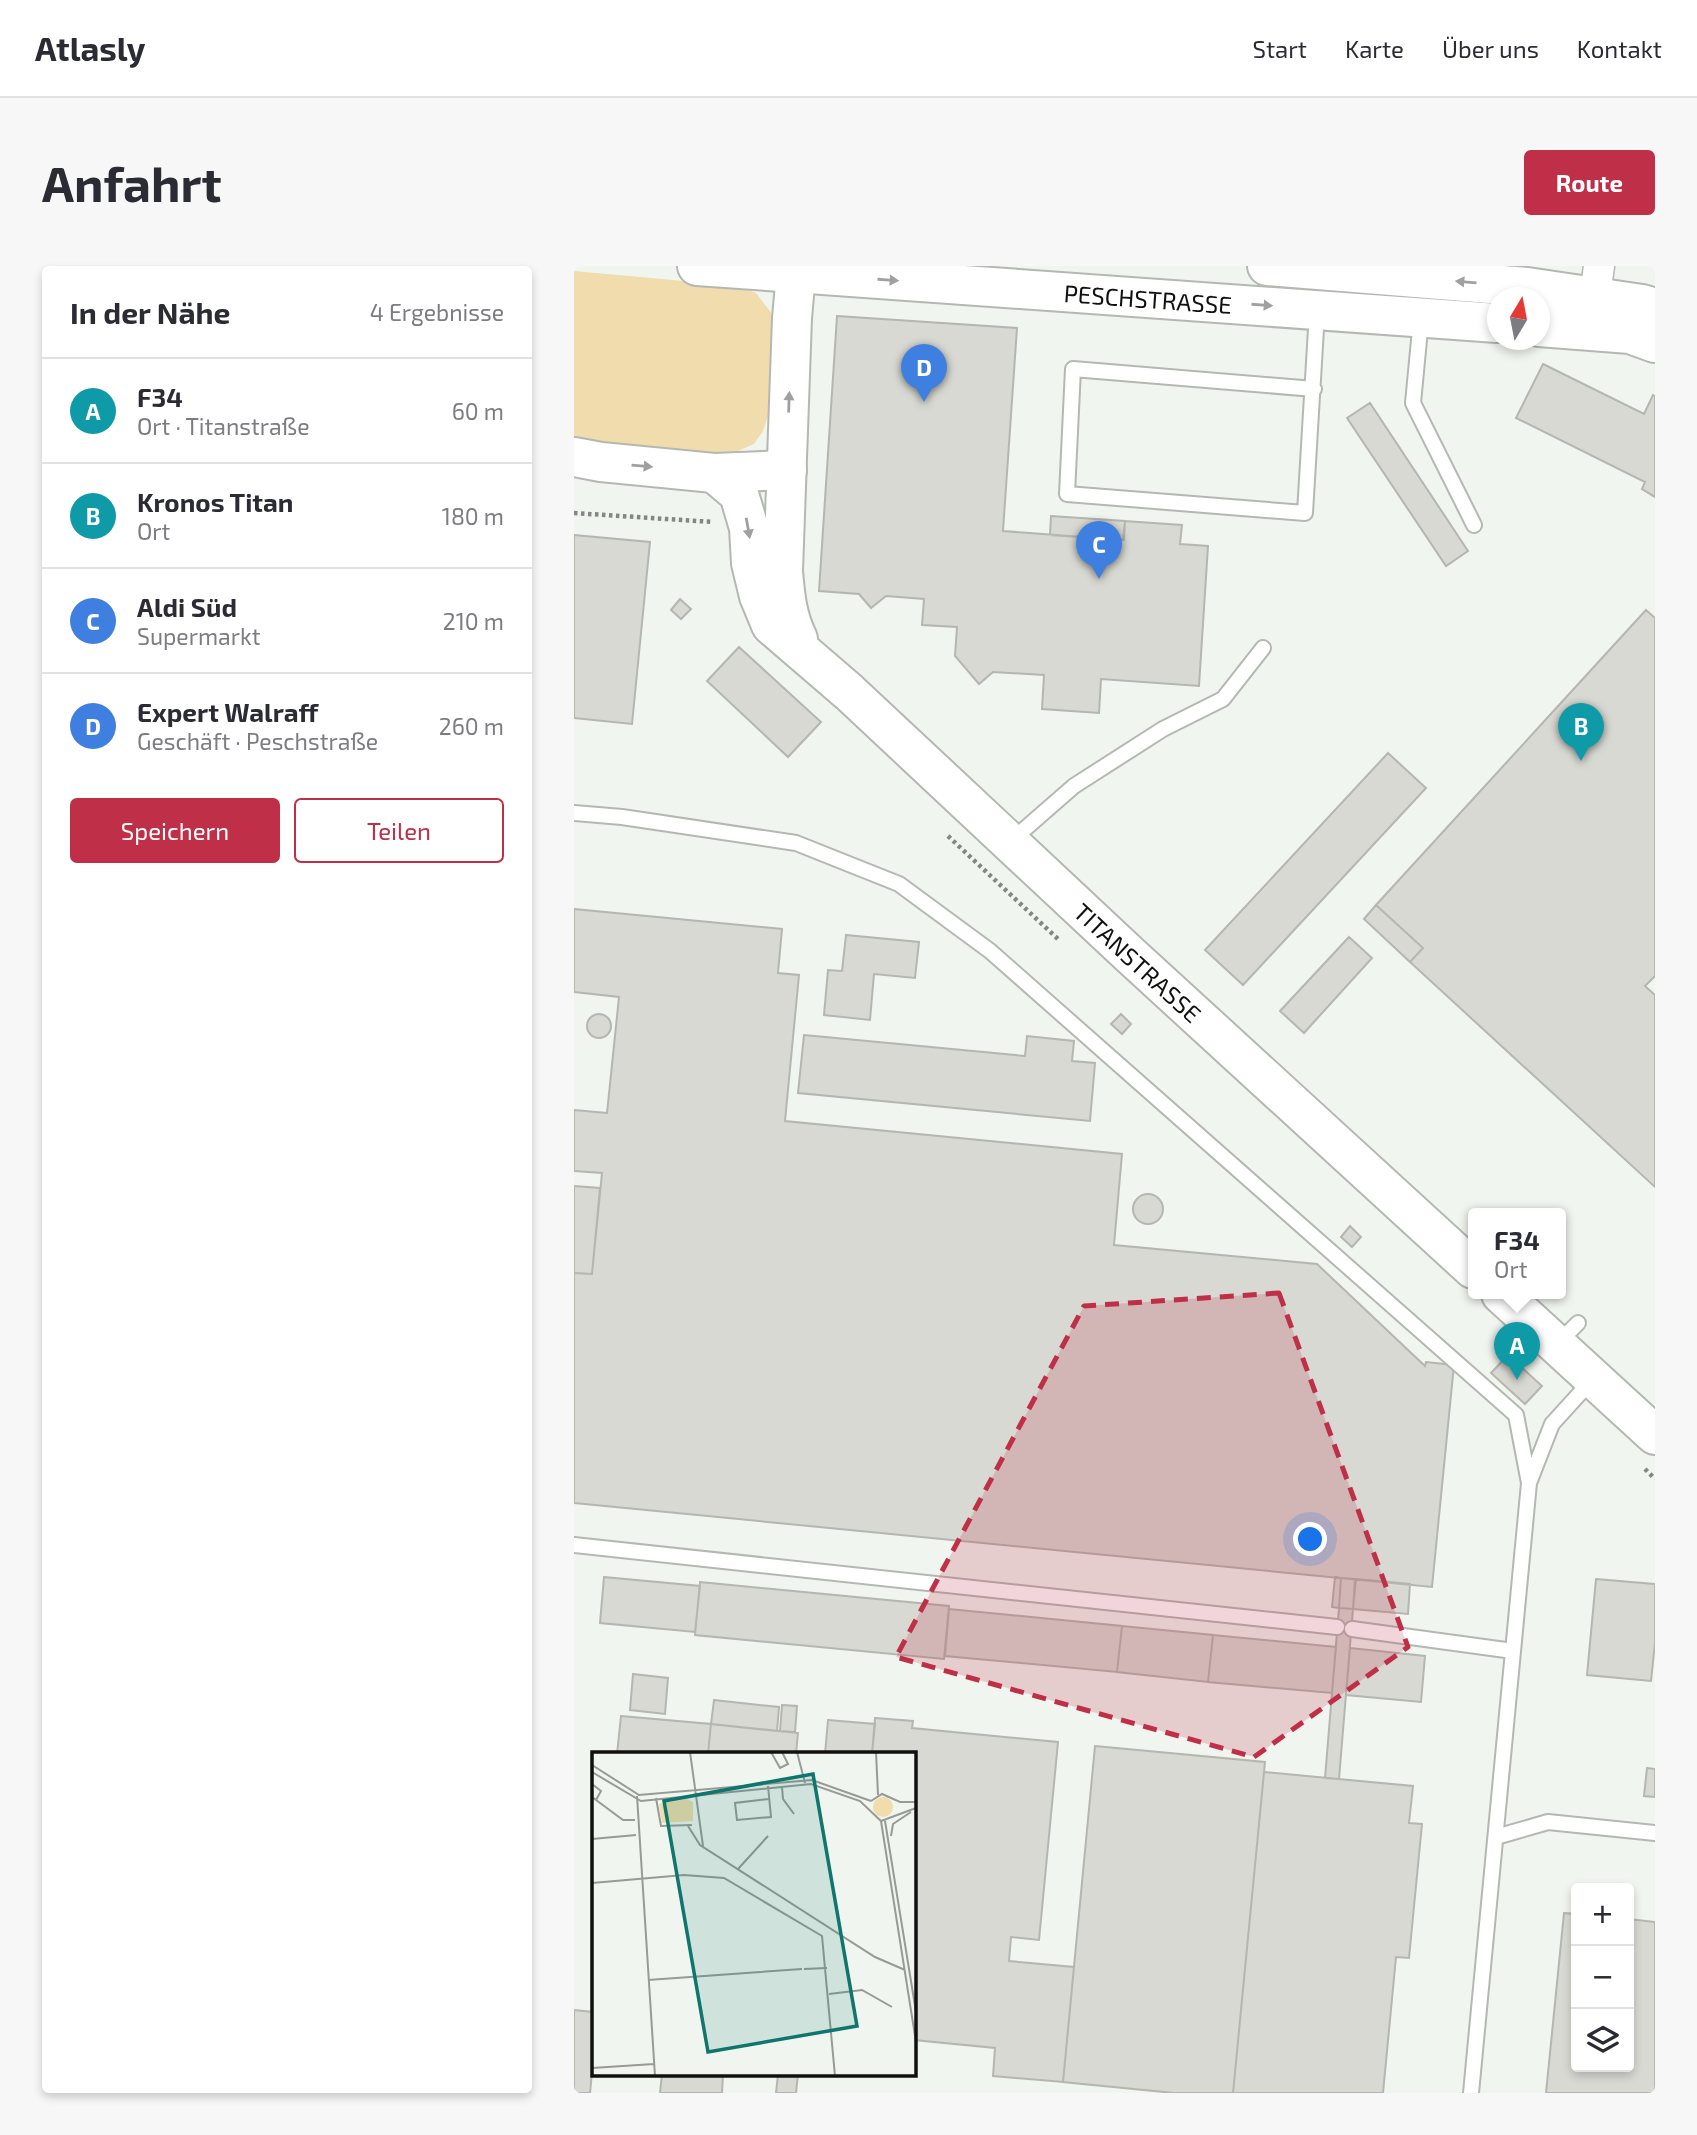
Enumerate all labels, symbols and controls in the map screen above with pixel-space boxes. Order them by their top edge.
text: Atlasly [35,28,145,68]
text: Start [1253,34,1307,63]
text: Karte [1345,34,1404,63]
text: Über uns [1442,34,1539,63]
text: Kontakt [1577,34,1662,63]
button: Route [1524,150,1655,215]
text: Anfahrt [42,153,222,212]
one-way arrow [877,275,899,286]
one-way arrow [1455,276,1477,287]
street label: PESCHSTRASSE [1063,278,1233,319]
north arrow [1487,287,1550,350]
text: In der Nähe [70,294,231,330]
text: 4 Ergebnisse [370,298,504,326]
one-way arrow [1251,300,1273,311]
pin: D [901,344,947,402]
text: F34 [137,381,183,412]
one-way arrow [783,390,795,412]
text: A [85,397,101,425]
text: 60 m [452,397,504,425]
text: Ort · Titanstraße [137,412,310,440]
one-way arrow [631,461,653,472]
text: Kronos Titan [137,486,293,517]
text: B [86,502,100,530]
text: 180 m [442,502,504,530]
text: Ort [137,517,170,545]
one-way arrow [743,517,754,539]
pin: C [1076,521,1122,579]
text: Aldi Süd [137,591,237,622]
text: C [86,607,100,635]
text: 210 m [443,607,504,635]
text: Supermarkt [137,622,260,650]
text: Expert Walraff [137,696,318,727]
pin: B [1558,703,1604,761]
text: D [85,712,101,740]
text: 260 m [439,712,504,740]
text: Geschäft · Peschstraße [137,727,378,755]
button: Speichern [70,798,280,863]
button: Teilen [294,798,504,863]
street label: TITANSTRASSE [1069,896,1208,1028]
popup [1468,1208,1566,1299]
text: F34 [1494,1224,1540,1255]
text: Ort [1494,1255,1527,1283]
pin: A [1494,1322,1540,1380]
your location [1293,1522,1327,1556]
inset map [592,1752,915,2076]
map controls [1571,1883,1634,2072]
button: + [1571,1883,1634,1946]
button: − [1571,1946,1634,2009]
button: layers [1571,2009,1634,2072]

